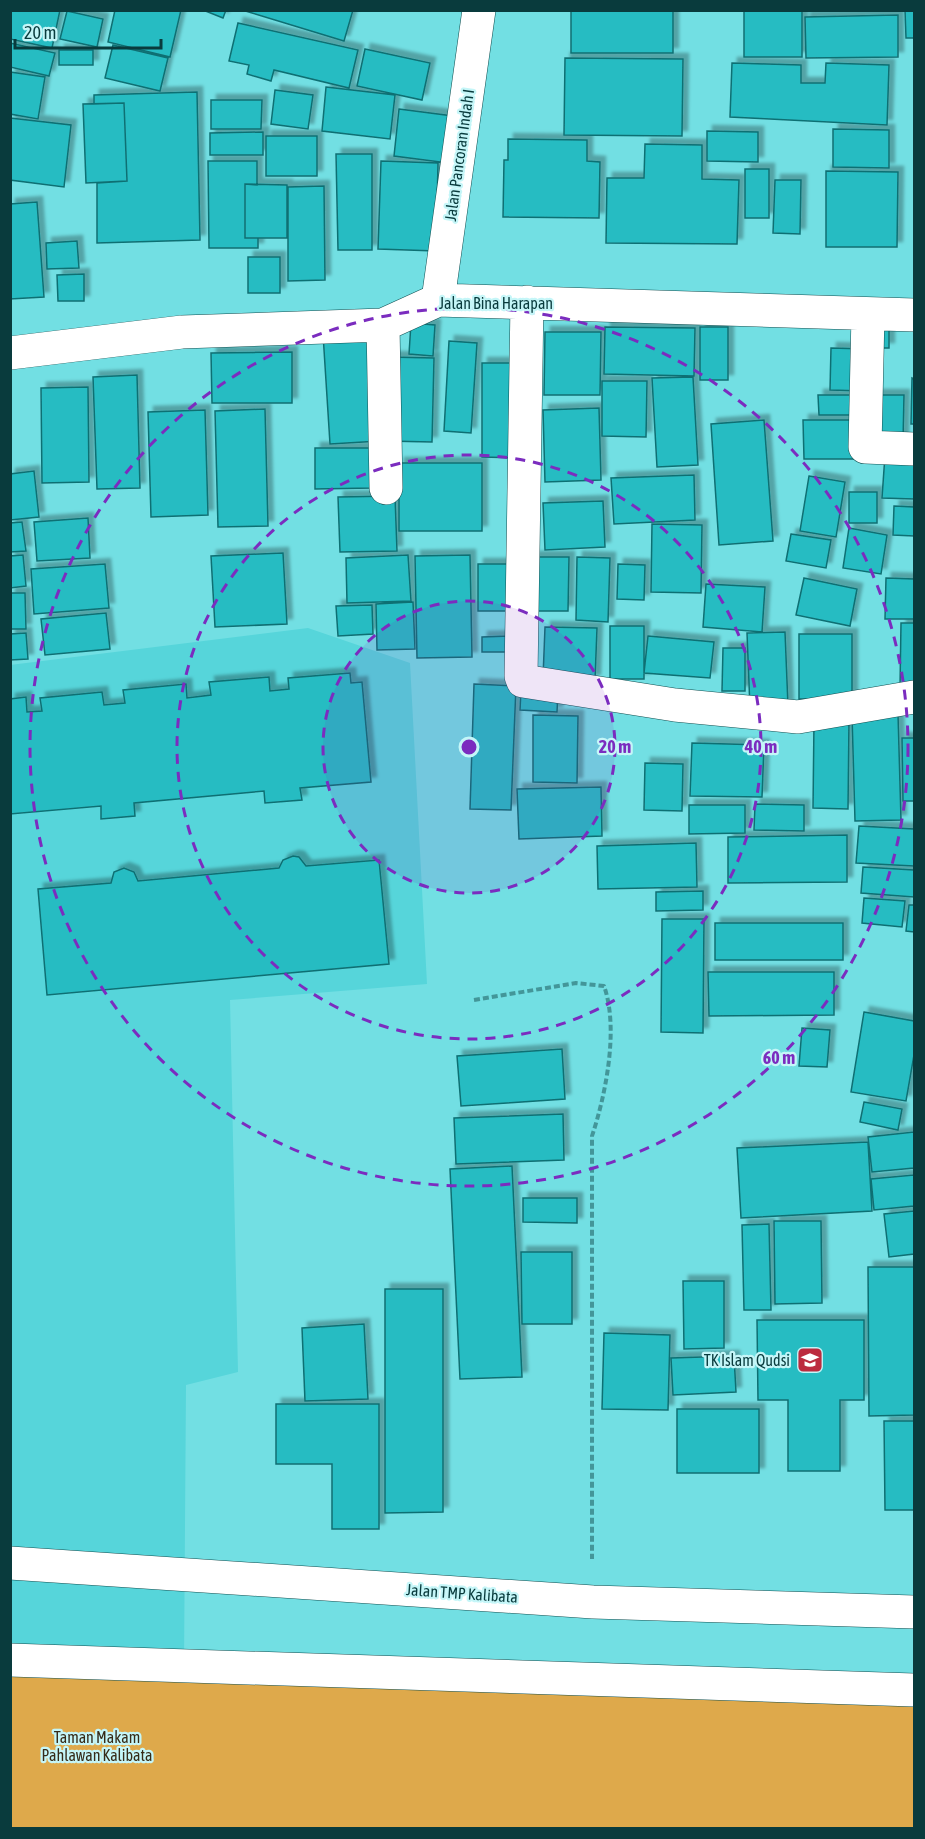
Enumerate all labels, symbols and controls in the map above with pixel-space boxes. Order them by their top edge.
scale bar [15,12,160,50]
text: 20 m [24,22,56,43]
street label: Jalan Pancoran Indah I [441,88,477,222]
street label: Jalan Bina Harapan [439,294,553,313]
text: 20 m [599,736,631,757]
text: 40 m [744,736,777,757]
centre of rings [459,737,479,757]
text: 60 m [763,1047,795,1068]
school or university icon: TK Islam Qudsi [795,1345,825,1375]
place label: TK Islam Qudsi [704,1351,790,1369]
street label: Jalan TMP Kalibata [406,1580,518,1606]
park label: Taman Makam Pahlawan Kalibata [41,1728,153,1764]

